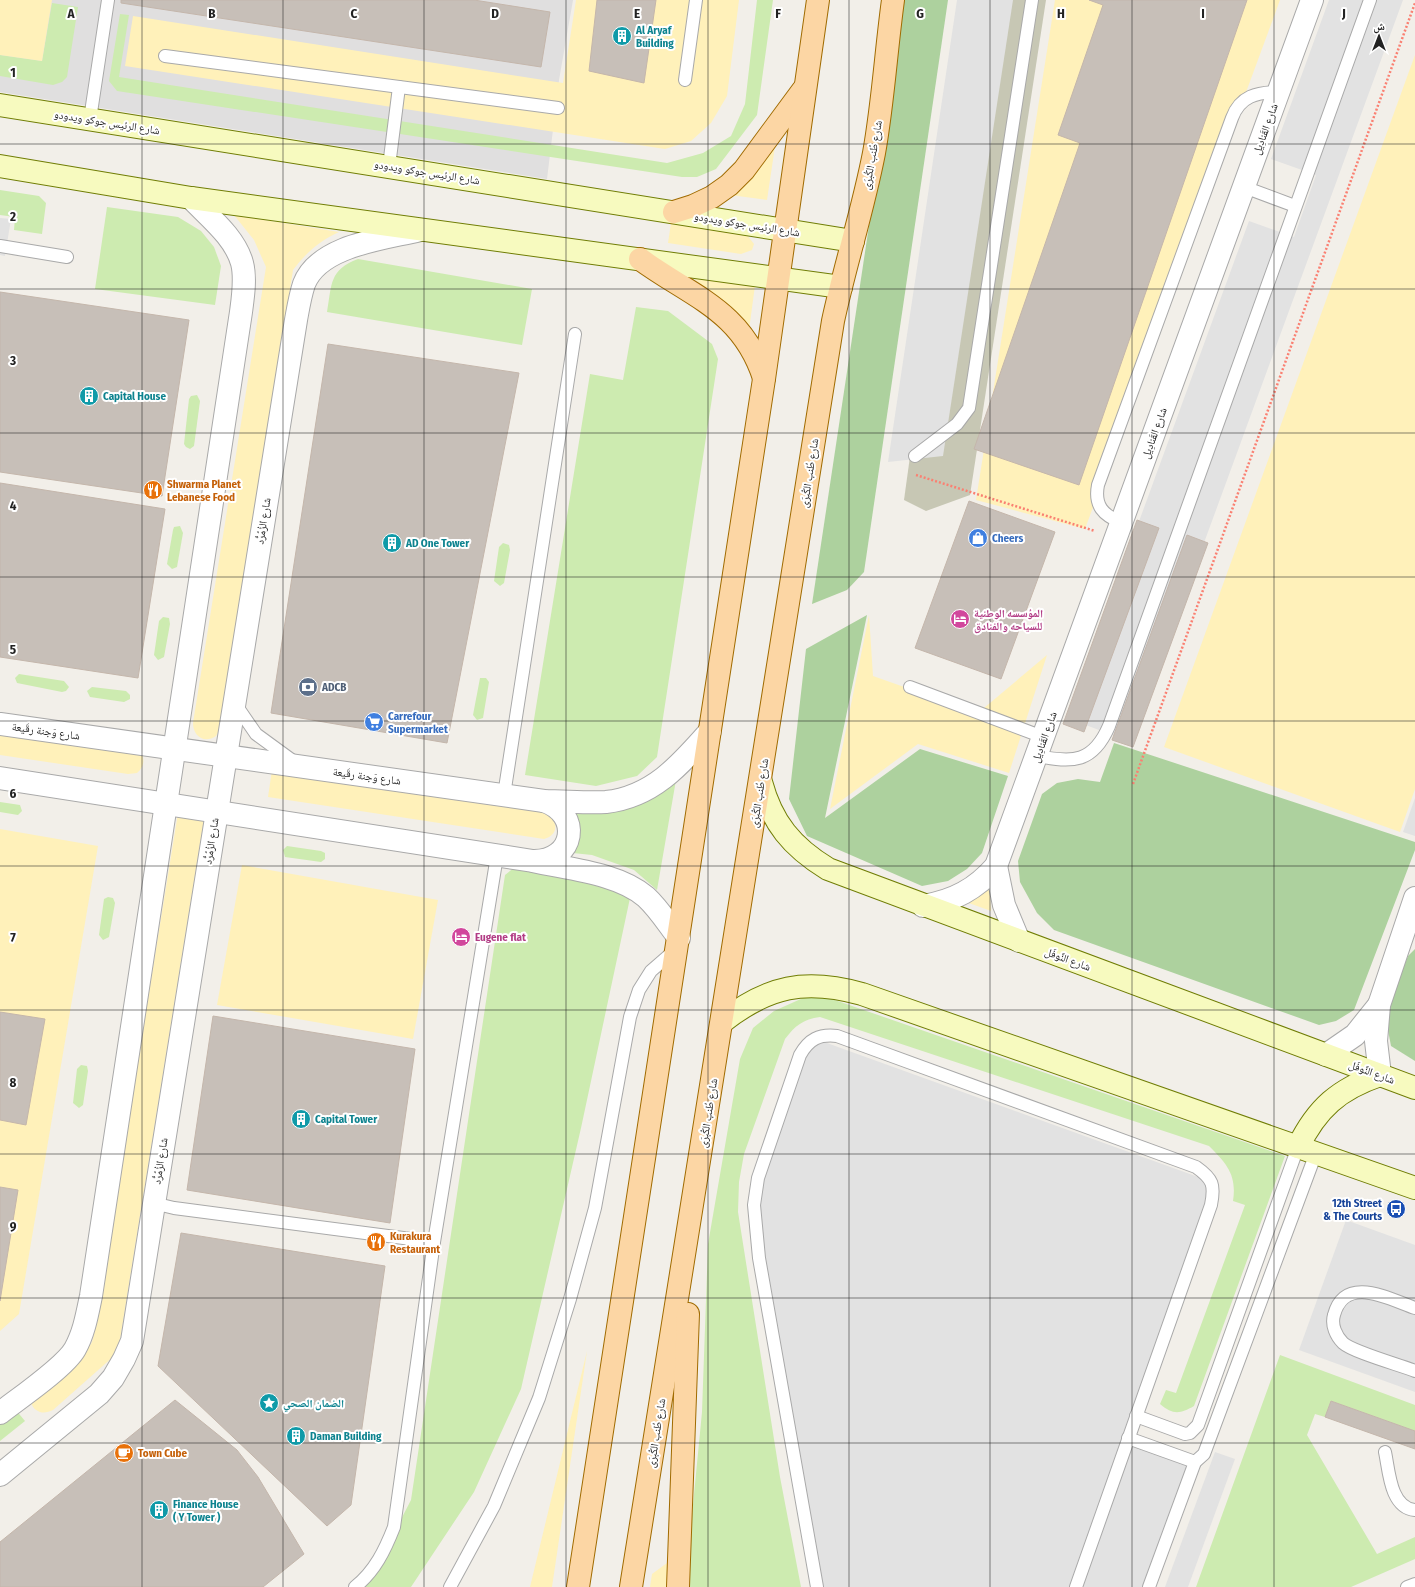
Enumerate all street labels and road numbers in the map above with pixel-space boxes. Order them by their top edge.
street label: شارع القَنادِيل [1250,102,1281,157]
street label: شارع الرئيس جوكو ويدودو [53,108,161,137]
street label: شارع طُنب الكُبرَى [860,119,885,191]
street label: شارع الرئيس جوكو ويدودو [373,158,481,187]
street label: شارع الرئيس جوكو ويدودو [693,210,801,239]
street label: شارع القَنادِيل [1139,406,1170,461]
street label: شارع طُنب الكُبرَى [798,437,821,509]
street label: شارع الزُمُرُّد [253,497,274,545]
street label: شارع القَنادِيل [1029,710,1060,765]
street label: شارع وَجنة رقَيعة [11,720,81,743]
street label: شارع طُنب الكُبرَى [748,757,771,829]
street label: شارع وَجنة رقَيعة [332,765,402,788]
street label: شارع الزُمُرُّد [201,817,222,865]
street label: شارع النَّوفَل [1043,945,1093,974]
street label: شارع النَّوفَل [1347,1058,1397,1087]
street label: شارع طُنب الكُبرَى [697,1077,720,1149]
street label: شارع الزُمُرُّد [150,1137,171,1185]
street label: شارع طُنب الكُبرَى [645,1397,668,1469]

